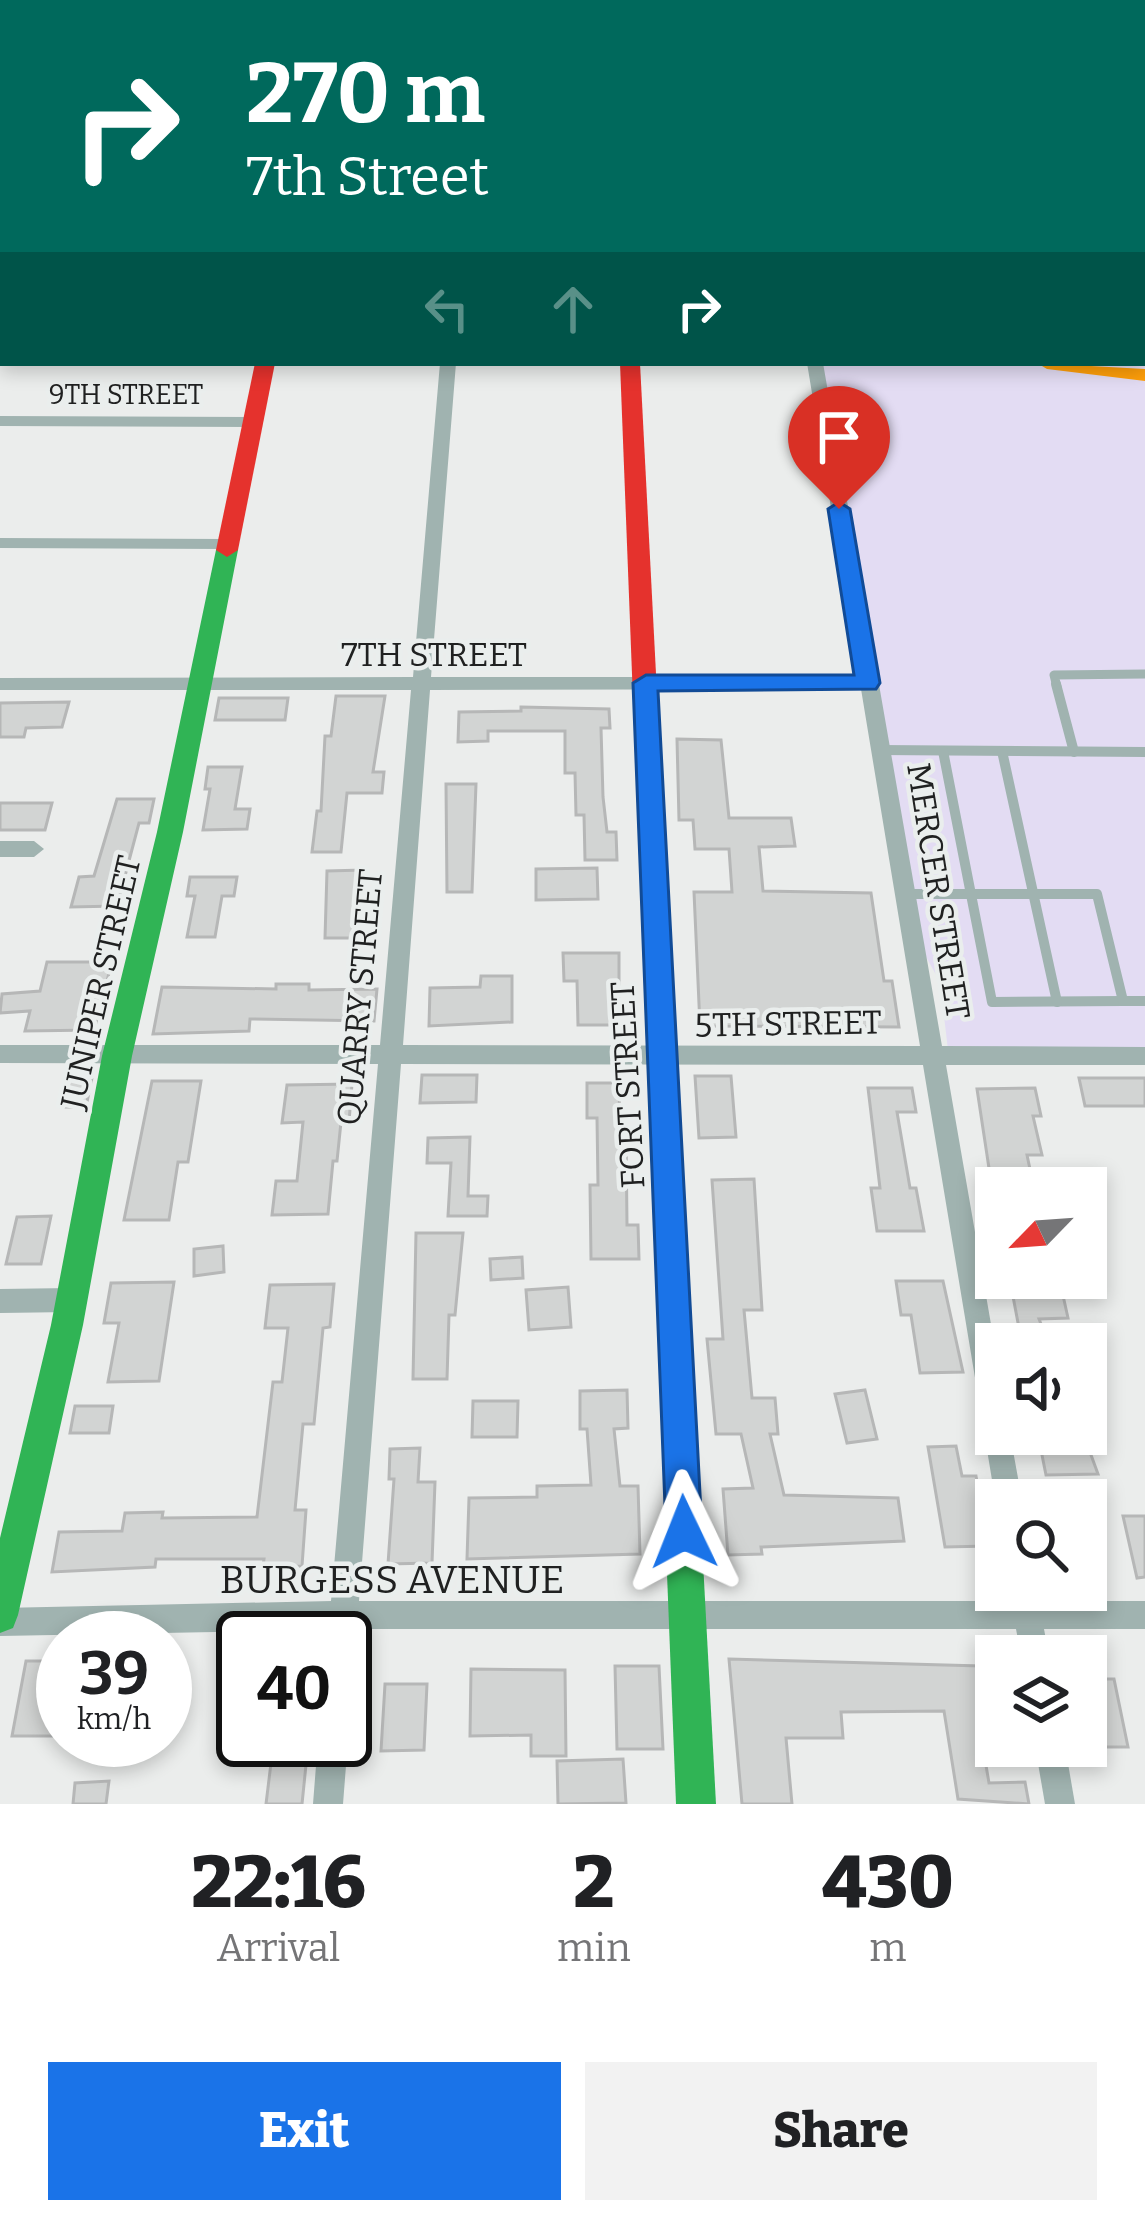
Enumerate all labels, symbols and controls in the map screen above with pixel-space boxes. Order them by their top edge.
text: 270 m [246,43,485,144]
icon: right [48,48,204,204]
text: 7th Street [246,145,489,209]
icon: left [414,276,480,342]
icon: ahead [540,276,606,342]
icon: right [666,276,732,342]
street label: 9TH STREET [49,379,203,411]
pin [788,386,890,509]
icon: arrive [806,404,872,470]
street label: 7TH STREET [341,635,527,675]
street label: MERCER STREET [898,760,978,1022]
street label: JUNIPER STREET [52,852,150,1114]
street label: QUARRY STREET [329,867,391,1127]
street label: FORT STREET [603,981,653,1189]
street label: 5TH STREET [694,1002,882,1046]
north arrow [975,1167,1107,1299]
map controls [975,1167,1107,1767]
button: sound [975,1323,1107,1455]
position arrow [621,1469,747,1595]
button: search [975,1479,1107,1611]
street label: BURGESS AVENUE [220,1557,564,1603]
speed limit sign: 40 [216,1611,372,1767]
button: layers [975,1635,1107,1767]
text: 39 [79,1638,149,1710]
text: km/h [77,1701,151,1737]
text: 22:16 [191,1840,366,1926]
text: 2 [573,1840,614,1926]
text: 430 [822,1840,954,1926]
text: Arrival [217,1925,340,1971]
text: min [557,1925,631,1971]
text: m [869,1925,906,1971]
button: Exit [48,2062,561,2200]
button: Share [585,2062,1097,2200]

